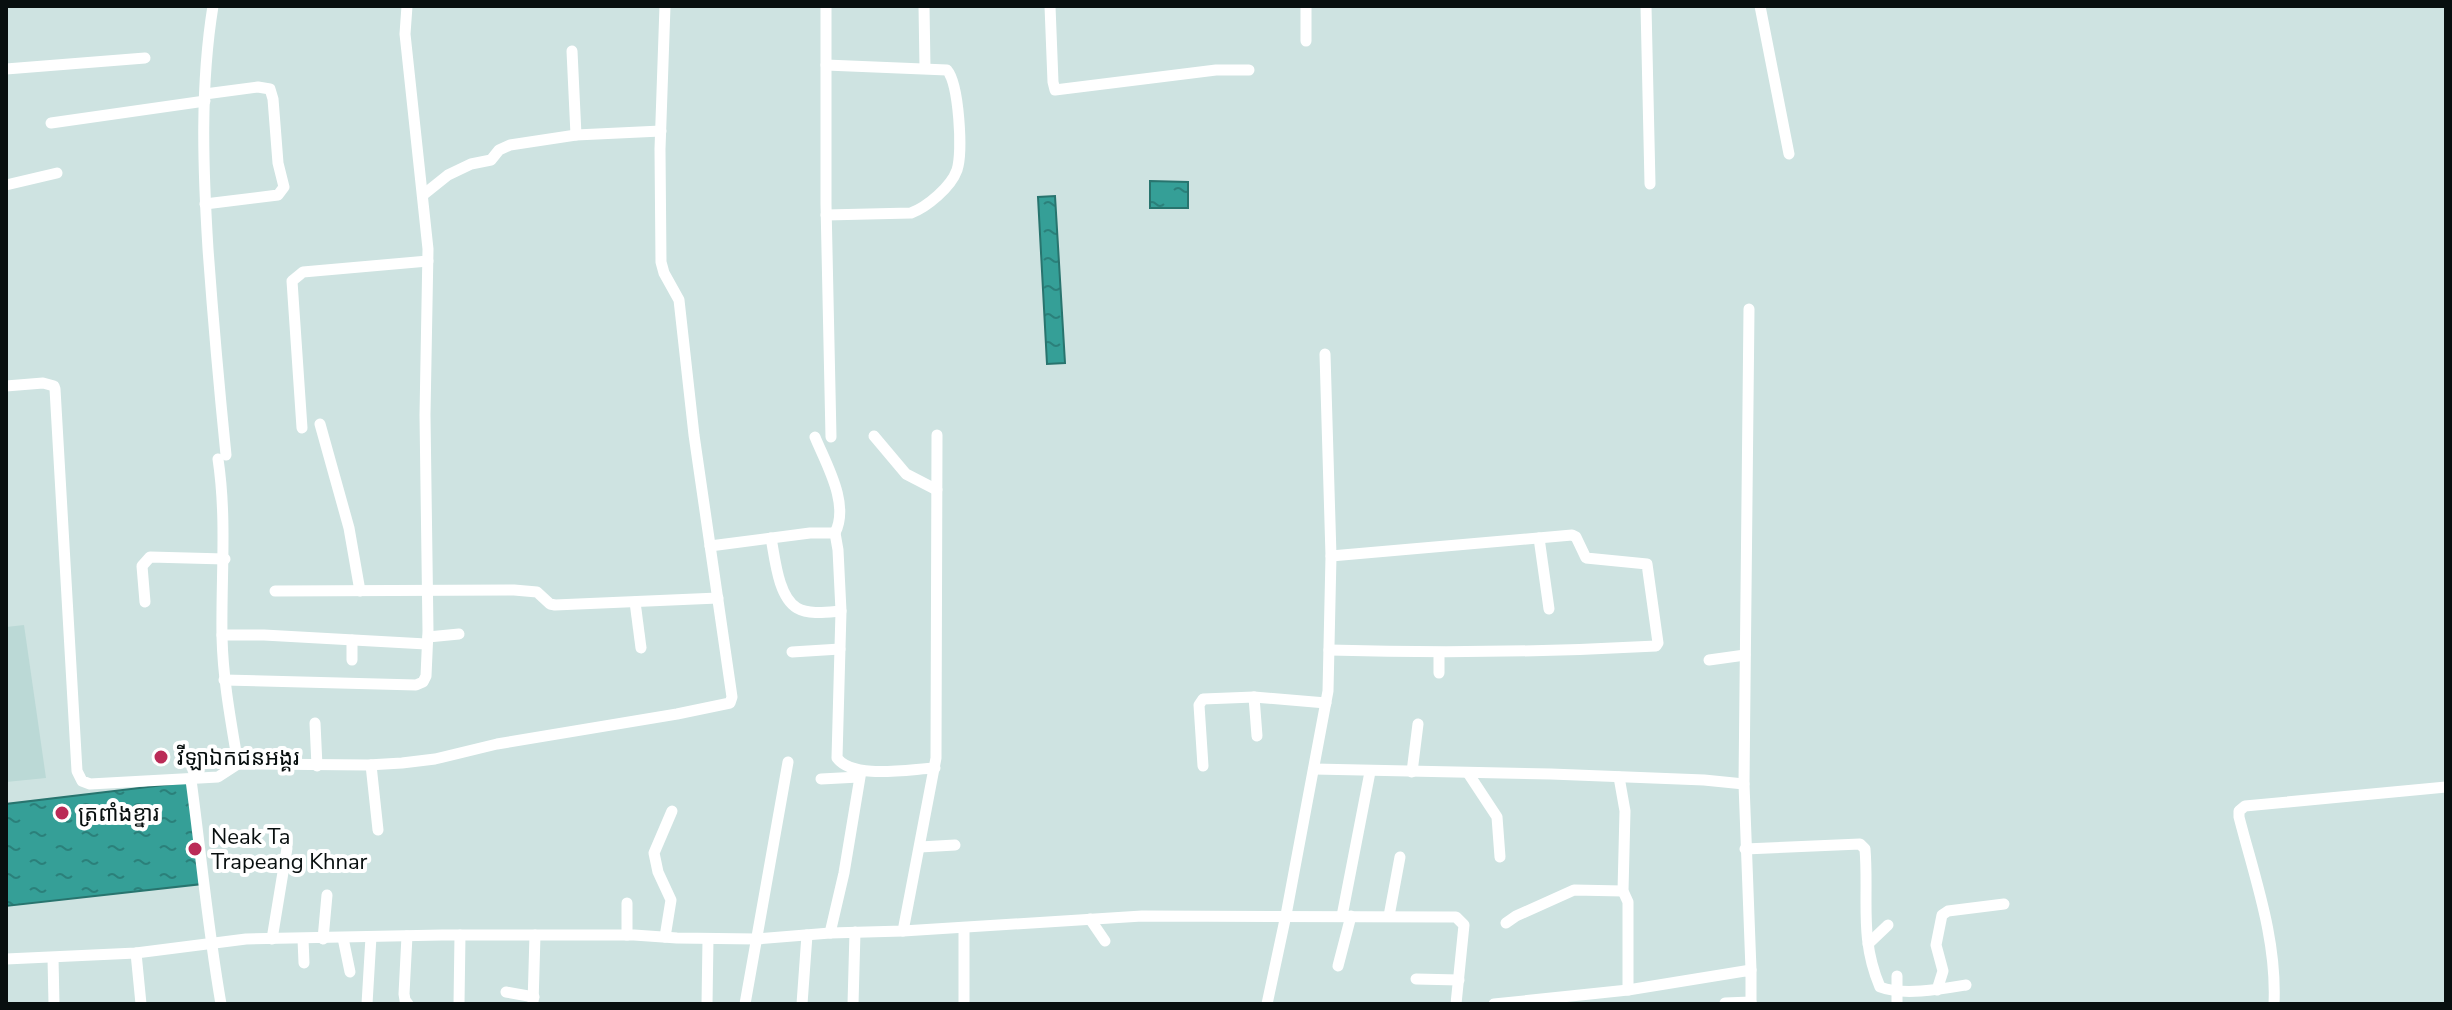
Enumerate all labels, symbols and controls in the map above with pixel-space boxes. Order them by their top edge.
place label: វីឡាឯកជនអង្គរ [177,743,299,773]
marker: វីឡាឯកជនអង្គរ [152,748,170,766]
place label: ត្រពាំងខ្នារ [78,799,159,829]
marker: ត្រពាំងខ្នារ [53,804,71,822]
place label: Neak Ta Trapeang Khnar [211,822,368,877]
marker: Neak Ta Trapeang Khnar [186,840,204,858]

